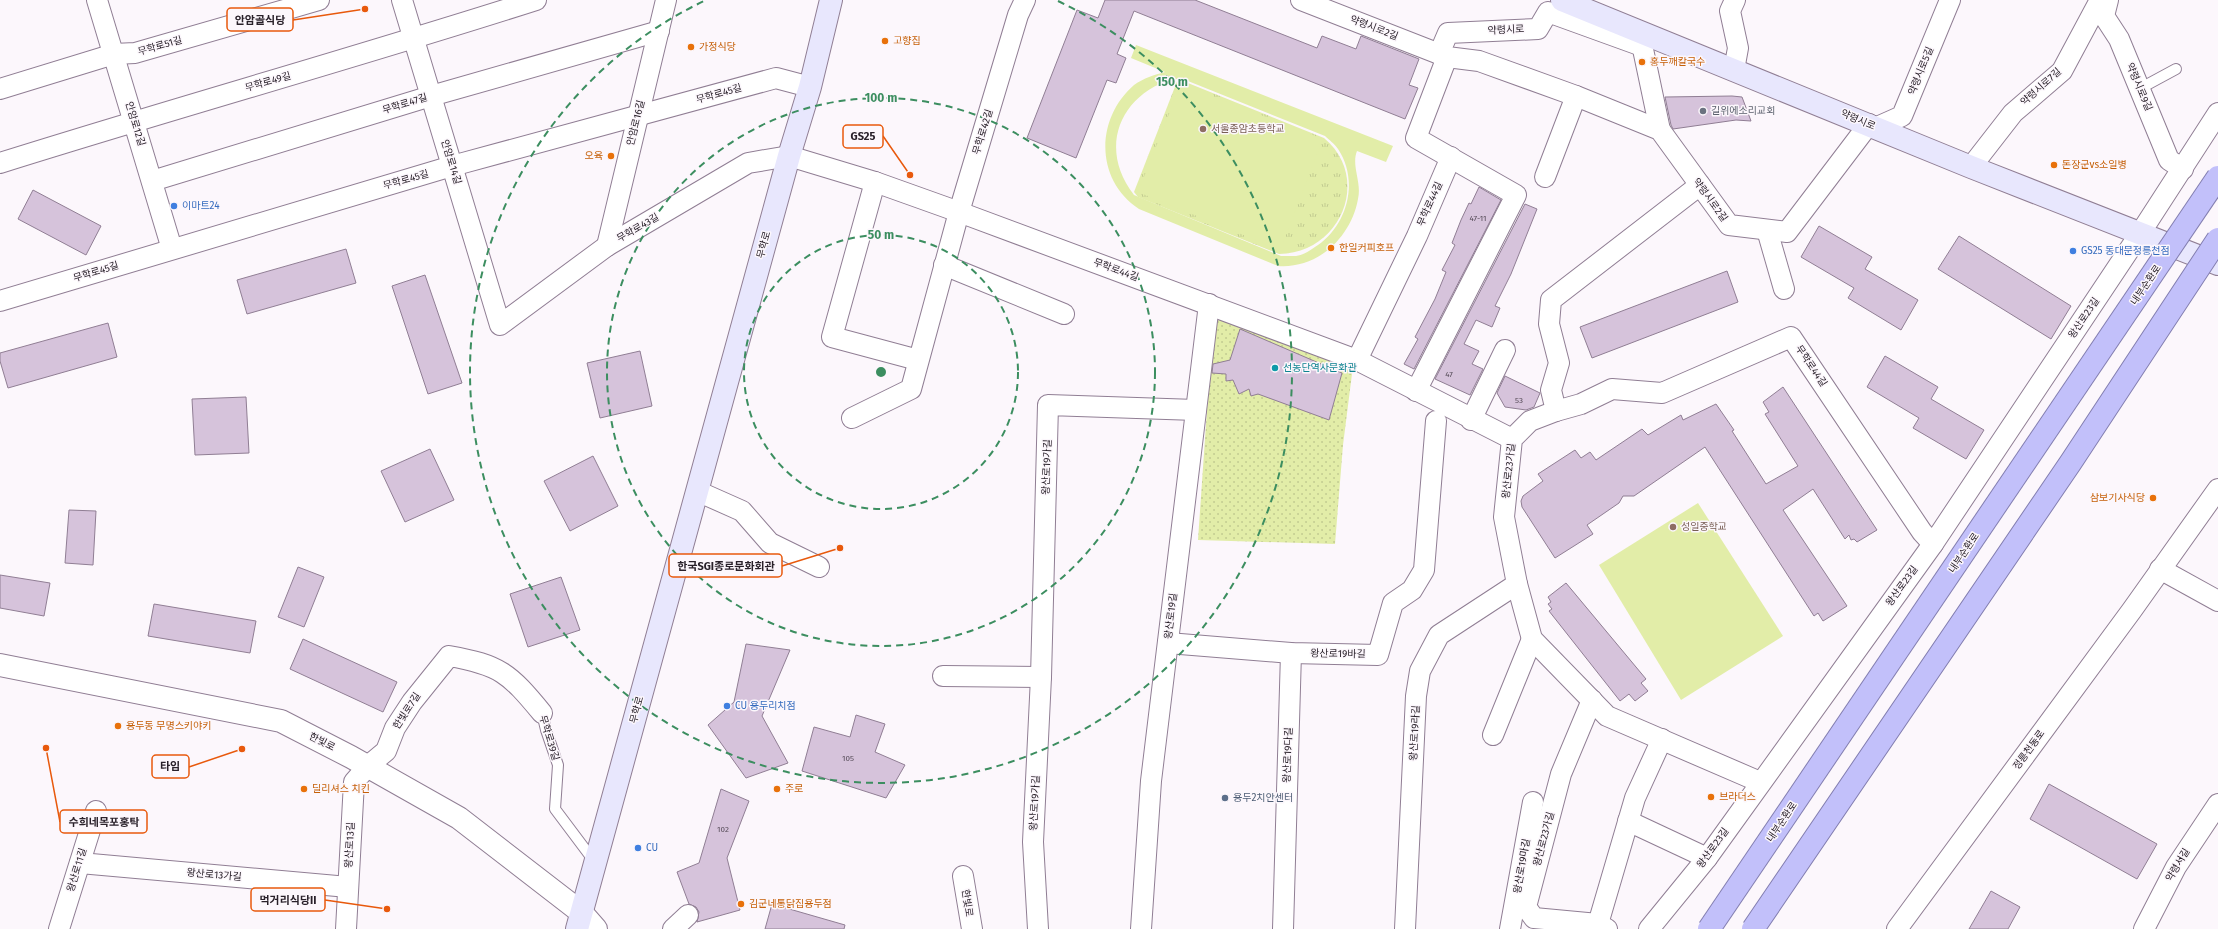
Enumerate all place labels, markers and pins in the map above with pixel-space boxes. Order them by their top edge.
callout: 안암골식당 [227,8,293,31]
place label: 고향집 [893,35,921,47]
marker: 고향집 [880,36,890,46]
place label: 가정식당 [699,41,736,53]
marker: 가정식당 [686,42,696,52]
place label: 홍두깨칼국수 [1650,56,1705,68]
marker: 홍두깨칼국수 [1637,57,1647,67]
place label: 길위에소리교회 [1711,105,1775,117]
marker: 길위에소리교회 [1698,106,1708,116]
place label: 서울종암초등학교 [1211,123,1285,135]
marker: 서울종암초등학교 [1198,124,1208,134]
callout: GS25 [843,125,883,148]
place label: 오육 [585,150,603,162]
marker: 오육 [606,151,616,161]
place label: 돈장군vs소일병 [2062,159,2127,171]
marker: 돈장군vs소일병 [2049,160,2059,170]
place label: 이마트24 [182,200,220,212]
marker: 이마트24 [169,201,179,211]
place label: 한일커피호프 [1339,242,1394,254]
marker: 한일커피호프 [1326,243,1336,253]
place label: GS25 동대문정릉천점 [2081,245,2170,257]
marker: GS25 동대문정릉천점 [2068,246,2078,256]
place label: 선농단역사문화관 [1283,362,1357,374]
marker: 선농단역사문화관 [1270,363,1280,373]
centre of rings [874,365,888,379]
place label: 삼보기사식당 [2090,492,2145,504]
marker: 삼보기사식당 [2148,493,2158,503]
place label: 성일중학교 [1681,521,1727,533]
marker: 성일중학교 [1668,522,1678,532]
callout: 한국SGI종로문화회관 [669,554,782,577]
place label: CU 용두리치점 [735,700,796,712]
marker: CU 용두리치점 [722,701,732,711]
place label: 용두동 무명스키야키 [126,720,211,732]
marker: 용두동 무명스키야키 [113,721,123,731]
callout: 타임 [152,755,189,778]
place label: 딜리셔스 치킨 [312,783,370,795]
place label: 주로 [785,783,803,795]
marker: 딜리셔스 치킨 [299,784,309,794]
marker: 주로 [772,784,782,794]
place label: 브라더스 [1719,791,1756,803]
place label: 용두2치안센터 [1233,792,1293,804]
marker: 브라더스 [1706,792,1716,802]
marker: 용두2치안센터 [1220,793,1230,803]
callout: 수희네목포홍탁 [60,810,147,833]
place label: CU [646,842,658,854]
marker: CU [633,843,643,853]
callout: 먹거리식당II [251,888,325,911]
place label: 김군네통닭집용두점 [749,898,832,910]
marker: 김군네통닭집용두점 [736,899,746,909]

